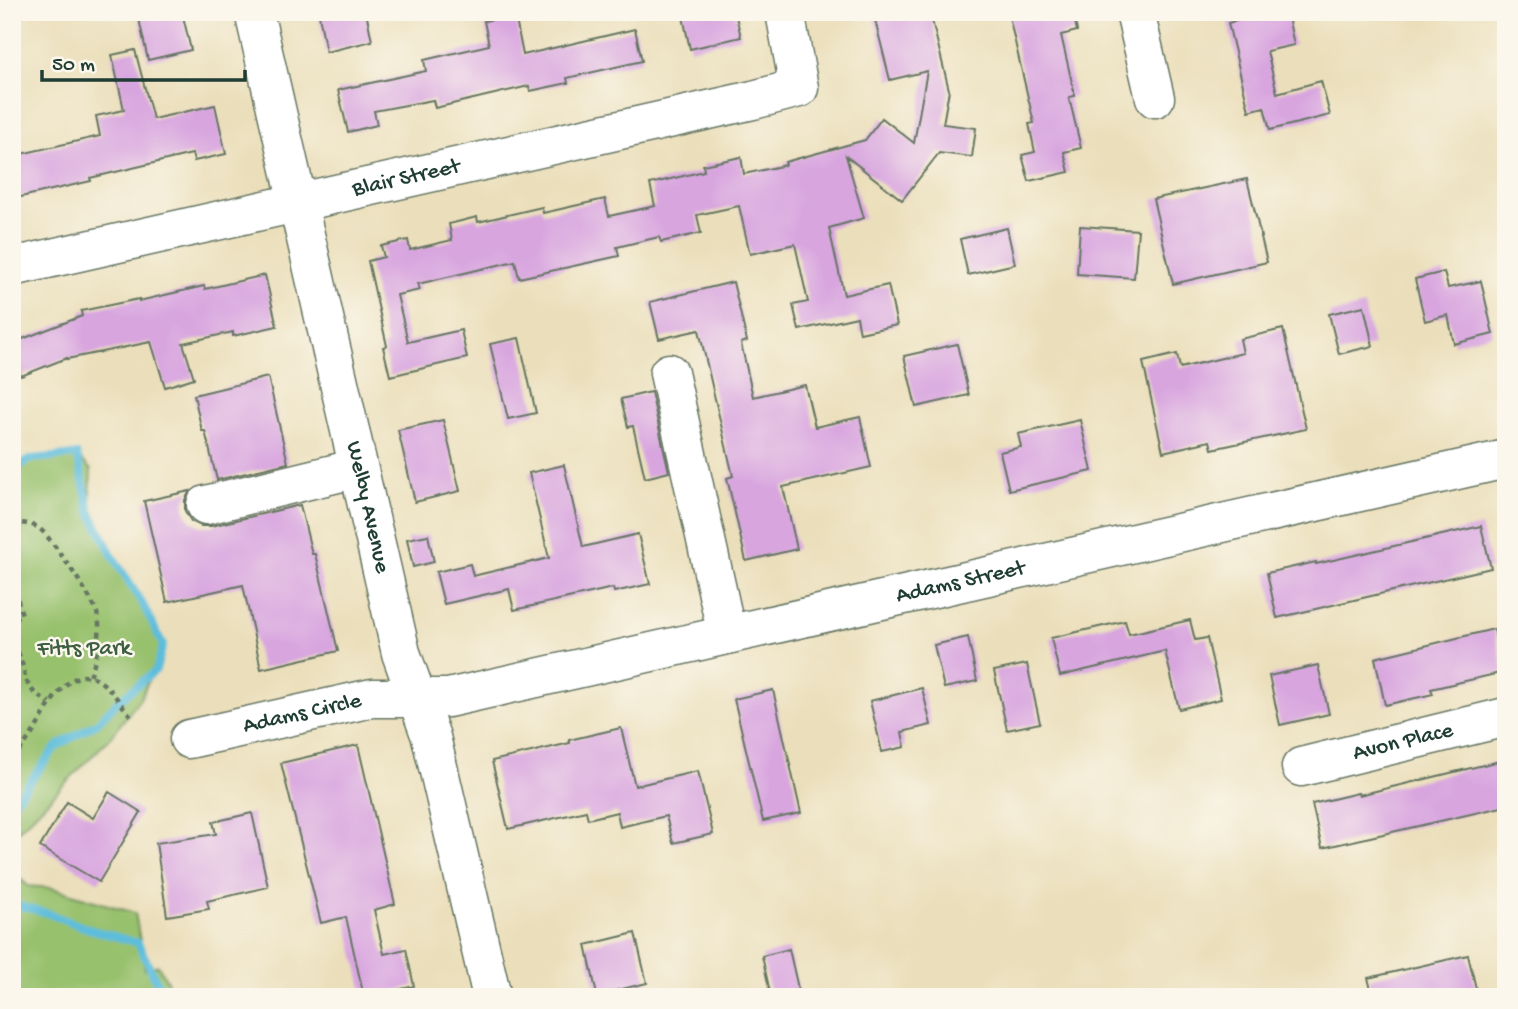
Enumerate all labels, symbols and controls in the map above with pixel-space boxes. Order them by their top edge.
scale bar [42,38,245,82]
text: 50 m [52,54,95,79]
street label: Blair Street [349,153,464,204]
street label: Welby Avenue [339,439,396,577]
street label: Adams Street [893,554,1029,610]
park label: Fitts Park [36,636,133,663]
street label: Adams Circle [240,687,365,740]
street label: Avon Place [1350,717,1457,767]

